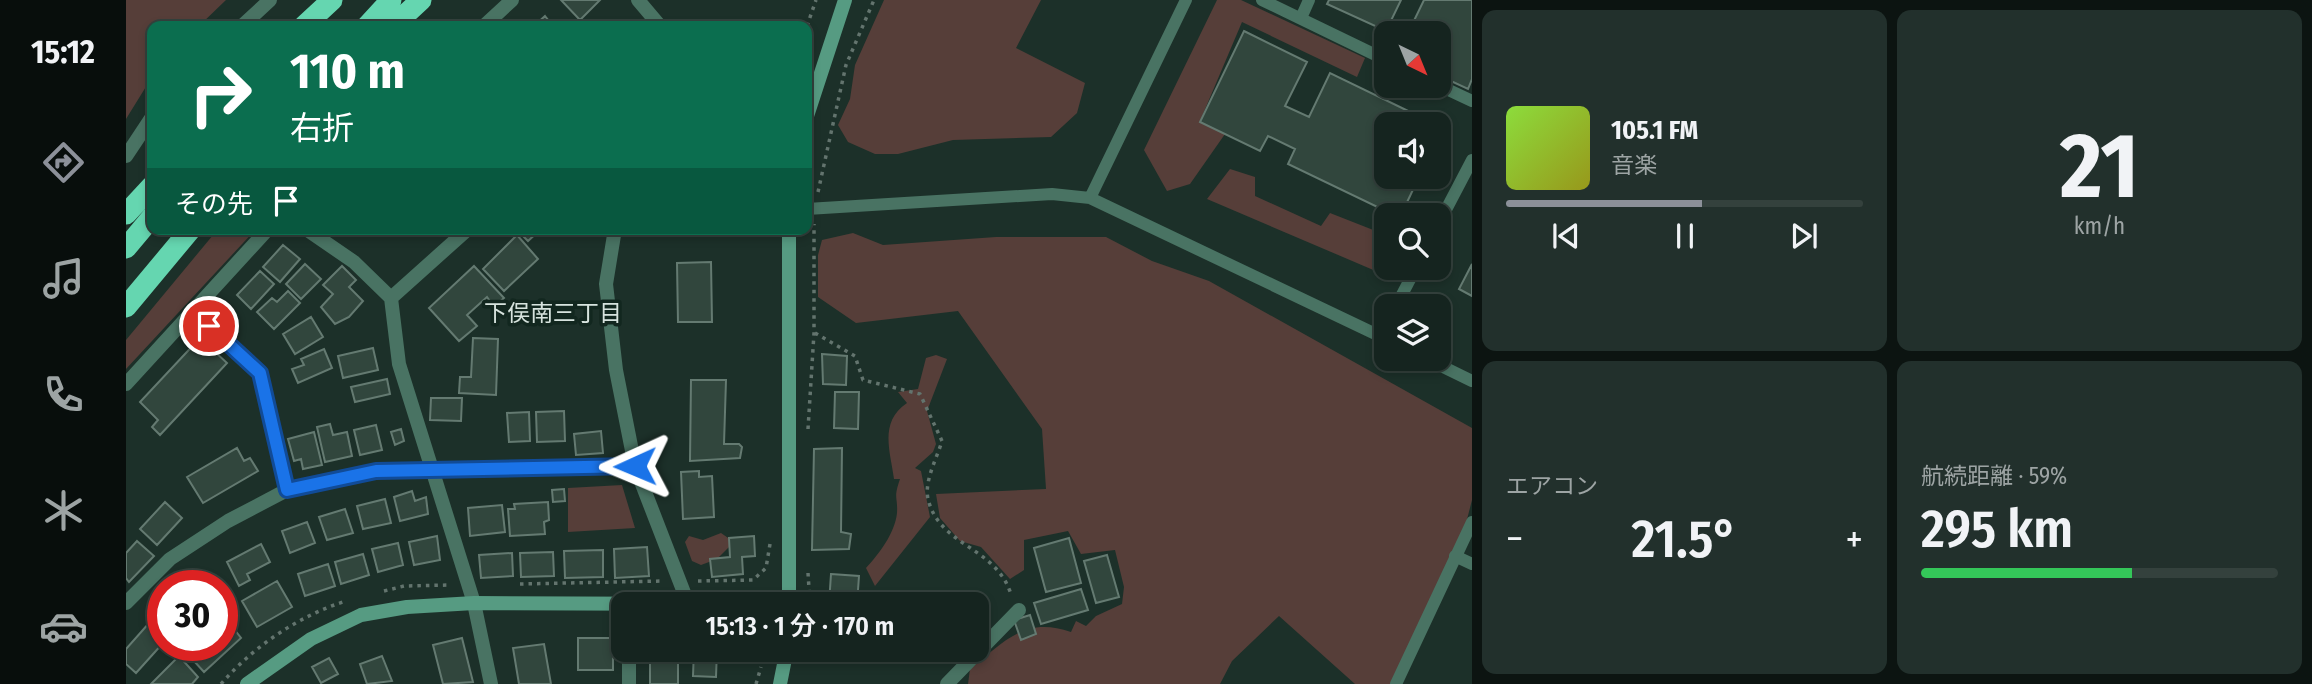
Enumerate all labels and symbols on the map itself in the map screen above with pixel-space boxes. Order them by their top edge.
north arrow [1374,21,1451,98]
pin [179,296,239,356]
district label: 下俣南三丁目 [484,299,622,327]
position arrow [598,429,672,503]
speed limit sign: 30 [147,570,238,661]

